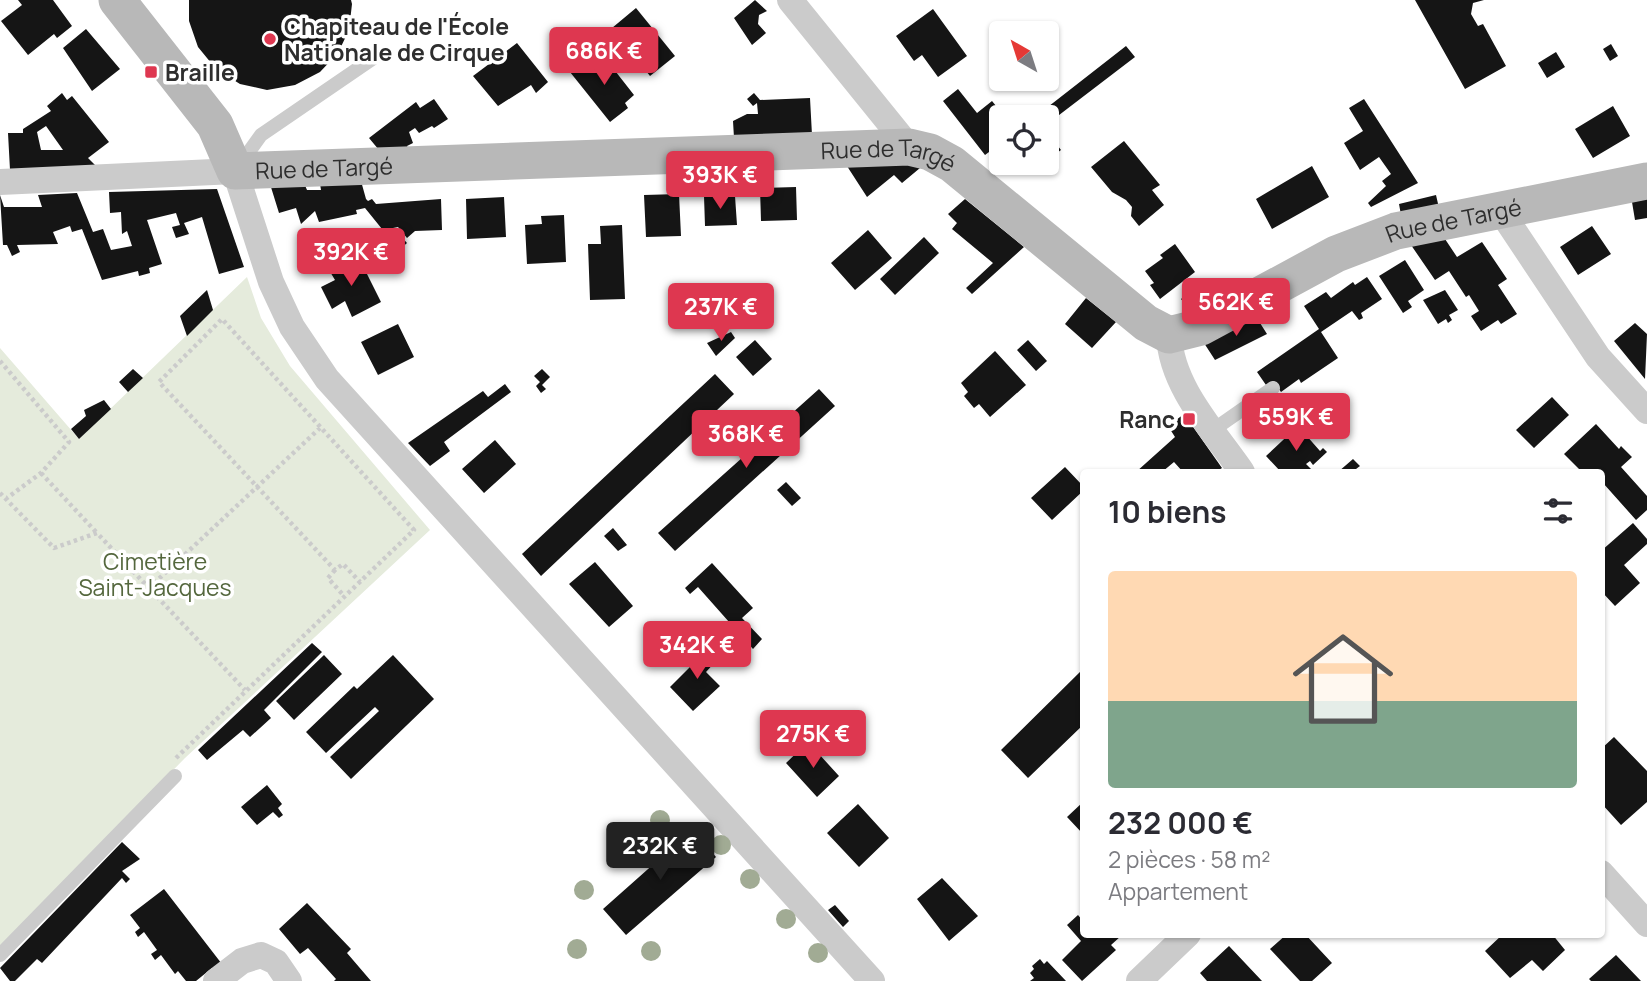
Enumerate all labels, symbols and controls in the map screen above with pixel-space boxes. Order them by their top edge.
place label: Chapiteau de l'École Nationale de Cirque [284,10,509,68]
north arrow [989,21,1059,91]
map controls [989,21,1059,175]
pin: 686K € [547,28,661,87]
marker: Chapiteau de l'École Nationale de Cirque [262,31,278,47]
text: 686K € [565,34,643,66]
place label: Braille [165,56,235,88]
marker: Braille [143,64,159,80]
button: locate [989,105,1059,175]
street label: Rue de Targé [820,131,962,179]
street label: Rue de Targé [255,149,393,186]
pin: 393K € [663,152,777,211]
text: 393K € [682,158,758,190]
street label: Rue de Targé [1381,190,1524,250]
pin: 392K € [294,229,408,288]
text: 392K € [313,235,389,267]
pin: 562K € [1179,278,1293,338]
pin: 237K € [664,284,778,343]
text: 562K € [1198,285,1274,317]
text: 237K € [684,290,758,322]
pin: 559K € [1239,393,1353,453]
text: 559K € [1258,400,1334,432]
place label: Ranc [1119,403,1175,435]
pin: 368K € [689,410,803,470]
marker: Ranc [1181,411,1197,427]
text: 368K € [708,417,784,449]
text: 10 biens [1108,491,1226,532]
icon: filters [1539,492,1577,530]
park label: Cimetière Saint-Jacques [78,545,232,603]
icon: home [1280,616,1406,742]
pin: 342K € [640,622,754,681]
text: 342K € [659,628,735,660]
pin: 275K € [756,710,870,770]
text: 275K € [776,717,850,749]
text: 232 000 € [1108,802,1253,843]
pin: 232K € [603,822,717,882]
text: 232K € [622,829,698,861]
text: 2 pièces · 58 m² [1108,843,1270,875]
text: Appartement [1108,875,1248,907]

